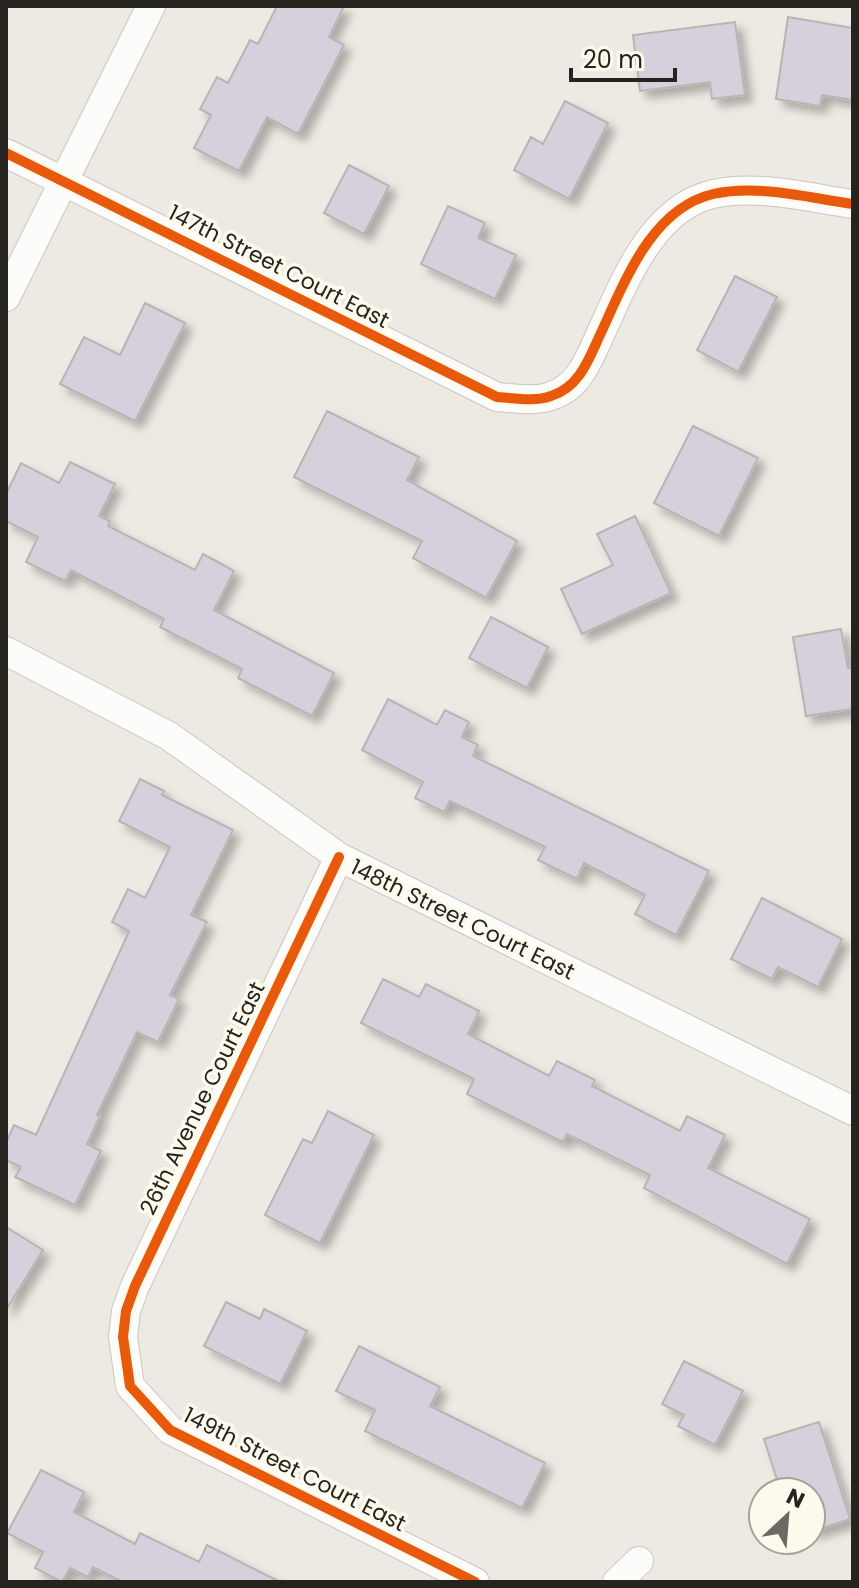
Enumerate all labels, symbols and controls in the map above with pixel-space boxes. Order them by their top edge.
scale bar [571,32,675,82]
text: 20 m [583,43,643,76]
street label: 147th Street Court East [163,197,395,336]
street label: 148th Street Court East [345,852,580,987]
street label: 26th Avenue Court East [132,976,272,1220]
street label: 149th Street Court East [178,1400,411,1539]
north arrow [747,1476,827,1556]
text: N [781,1481,810,1516]

